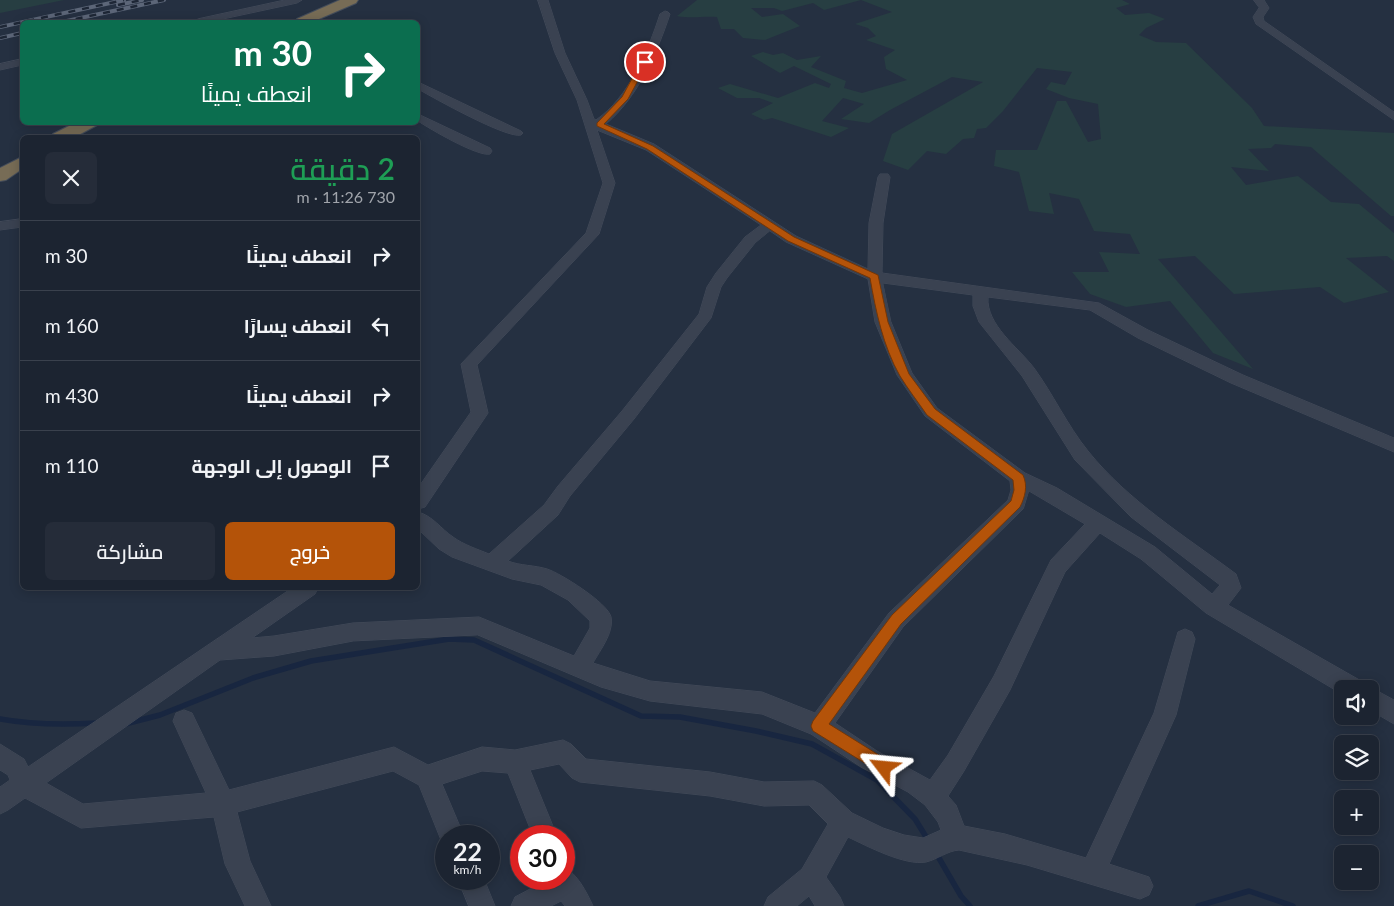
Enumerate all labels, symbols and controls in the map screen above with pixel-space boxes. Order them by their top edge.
text: 30 m [234,31,312,73]
icon: right [330,40,395,105]
pin [624,41,666,83]
icon: arrive [631,48,659,76]
text: انعطف يمينًا [201,80,312,107]
text: 2 دقيقة [290,150,395,186]
button: close [45,152,97,204]
text: 730 m · 11:26 [296,187,395,206]
icon: right [367,242,395,270]
text: 30 m [45,244,88,267]
text: انعطف يمينًا [246,244,352,267]
icon: left [367,312,395,340]
text: 160 m [45,314,99,337]
text: انعطف يسارًا [244,314,352,337]
icon: right [367,382,395,410]
text: 430 m [45,384,99,407]
text: انعطف يمينًا [246,384,352,407]
icon: arrive [367,452,395,480]
text: 110 m [45,454,99,477]
text: الوصول إلى الوجهة [191,454,352,477]
button: مشاركة [45,522,215,580]
button: خروج [225,522,395,580]
map controls [1334,680,1379,890]
button: sound [1334,680,1379,725]
button: layers [1334,735,1379,780]
position arrow [857,741,909,793]
button: + [1334,790,1379,835]
speed limit sign: 30 [510,825,575,890]
text: 22 [453,836,482,866]
button: − [1334,845,1379,890]
text: km/h [453,862,482,877]

